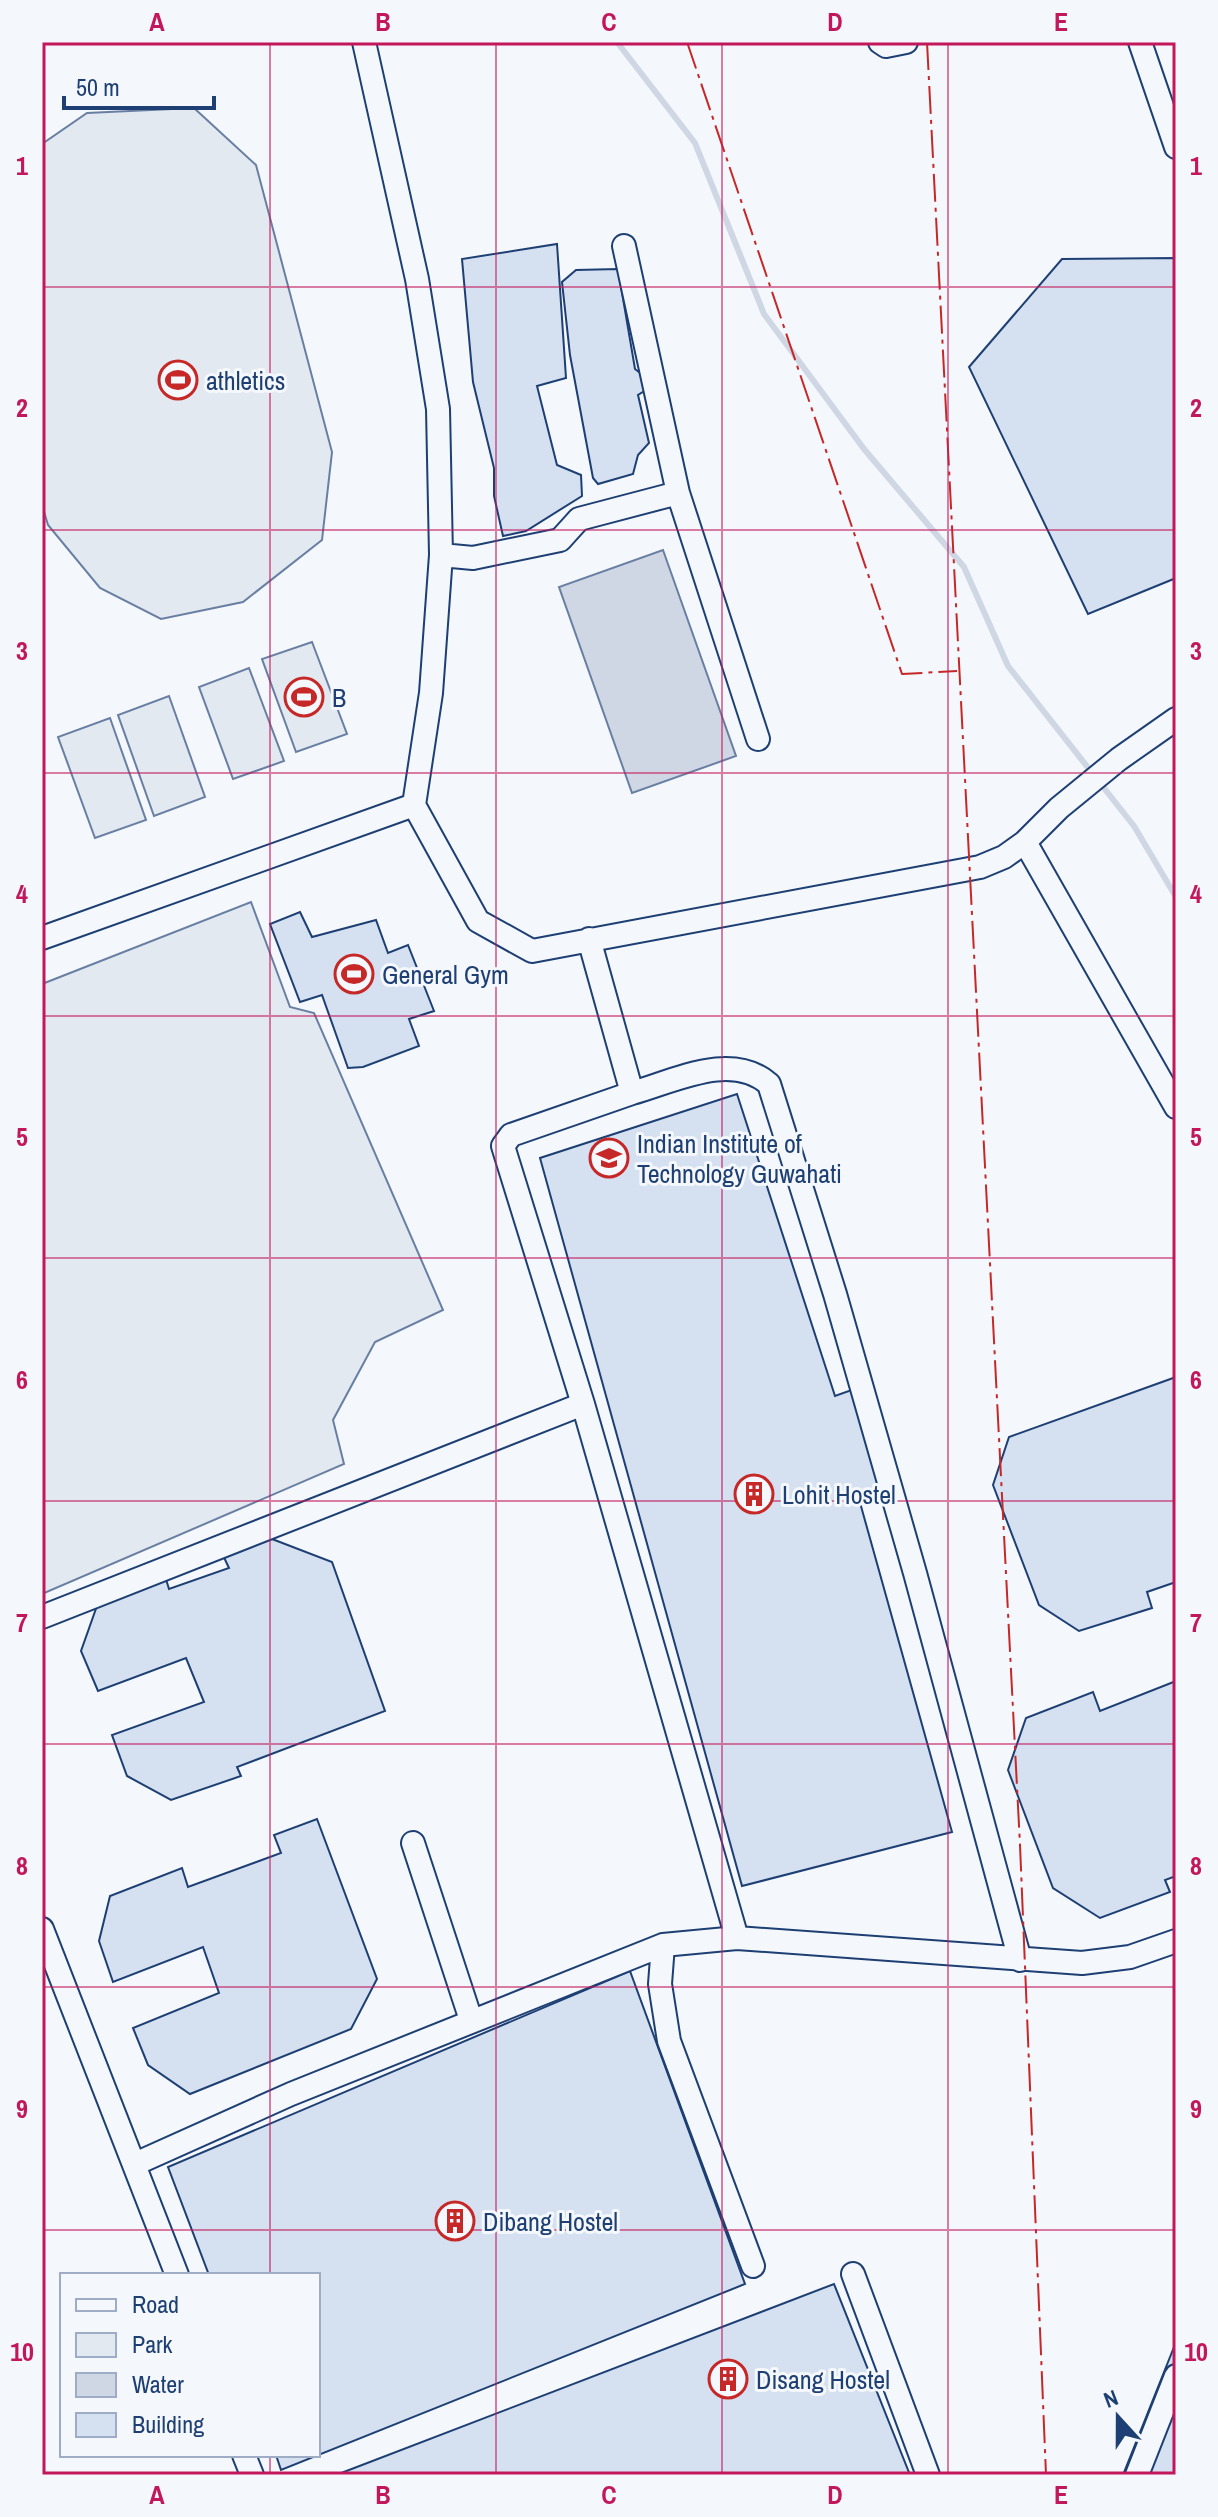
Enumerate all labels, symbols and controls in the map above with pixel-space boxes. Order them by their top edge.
text: A [149,4,165,39]
text: B [375,4,391,39]
text: C [601,4,617,39]
text: D [827,4,843,39]
text: E [1054,4,1068,39]
scale bar [64,60,214,110]
text: 50 m [76,71,120,103]
text: 1 [16,148,28,183]
text: 1 [1190,148,1202,183]
sports icon: athletics [157,359,199,401]
place label: athletics [206,363,285,398]
text: 2 [16,390,28,425]
text: 2 [1190,390,1202,425]
text: 3 [16,633,28,668]
text: 3 [1190,633,1202,668]
sports icon: B [283,676,325,718]
place label: B [332,680,346,715]
text: 4 [16,876,28,911]
text: 4 [1190,876,1202,911]
sports icon: General Gym [333,953,375,995]
place label: General Gym [382,957,509,992]
text: 5 [16,1119,28,1154]
text: 5 [1190,1119,1202,1154]
place label: Indian Institute of Technology Guwahati [637,1126,842,1191]
school or university icon: Indian Institute of Technology Guwahati [588,1137,630,1179]
text: 6 [16,1362,28,1397]
text: 6 [1190,1362,1202,1397]
building icon: Lohit Hostel [733,1473,775,1515]
place label: Lohit Hostel [782,1477,896,1512]
text: 7 [16,1605,28,1640]
text: 7 [1190,1605,1202,1640]
text: 8 [16,1848,28,1883]
text: 8 [1190,1848,1202,1883]
text: 9 [16,2091,28,2126]
text: 9 [1190,2091,1202,2126]
building icon: Dibang Hostel [434,2200,476,2242]
place label: Dibang Hostel [483,2204,618,2239]
legend [60,2273,320,2457]
text: Road [132,2288,179,2320]
text: Park [132,2328,173,2360]
text: 10 [10,2334,34,2369]
text: 10 [1184,2334,1208,2369]
building icon: Disang Hostel [707,2358,749,2400]
place label: Disang Hostel [756,2362,890,2397]
text: Water [132,2368,184,2400]
north arrow [1078,2377,1158,2457]
text: N [1099,2382,1122,2415]
text: Building [132,2408,204,2440]
text: A [149,2477,165,2512]
text: B [375,2477,391,2512]
text: C [601,2477,617,2512]
text: D [827,2477,843,2512]
text: E [1054,2477,1068,2512]

